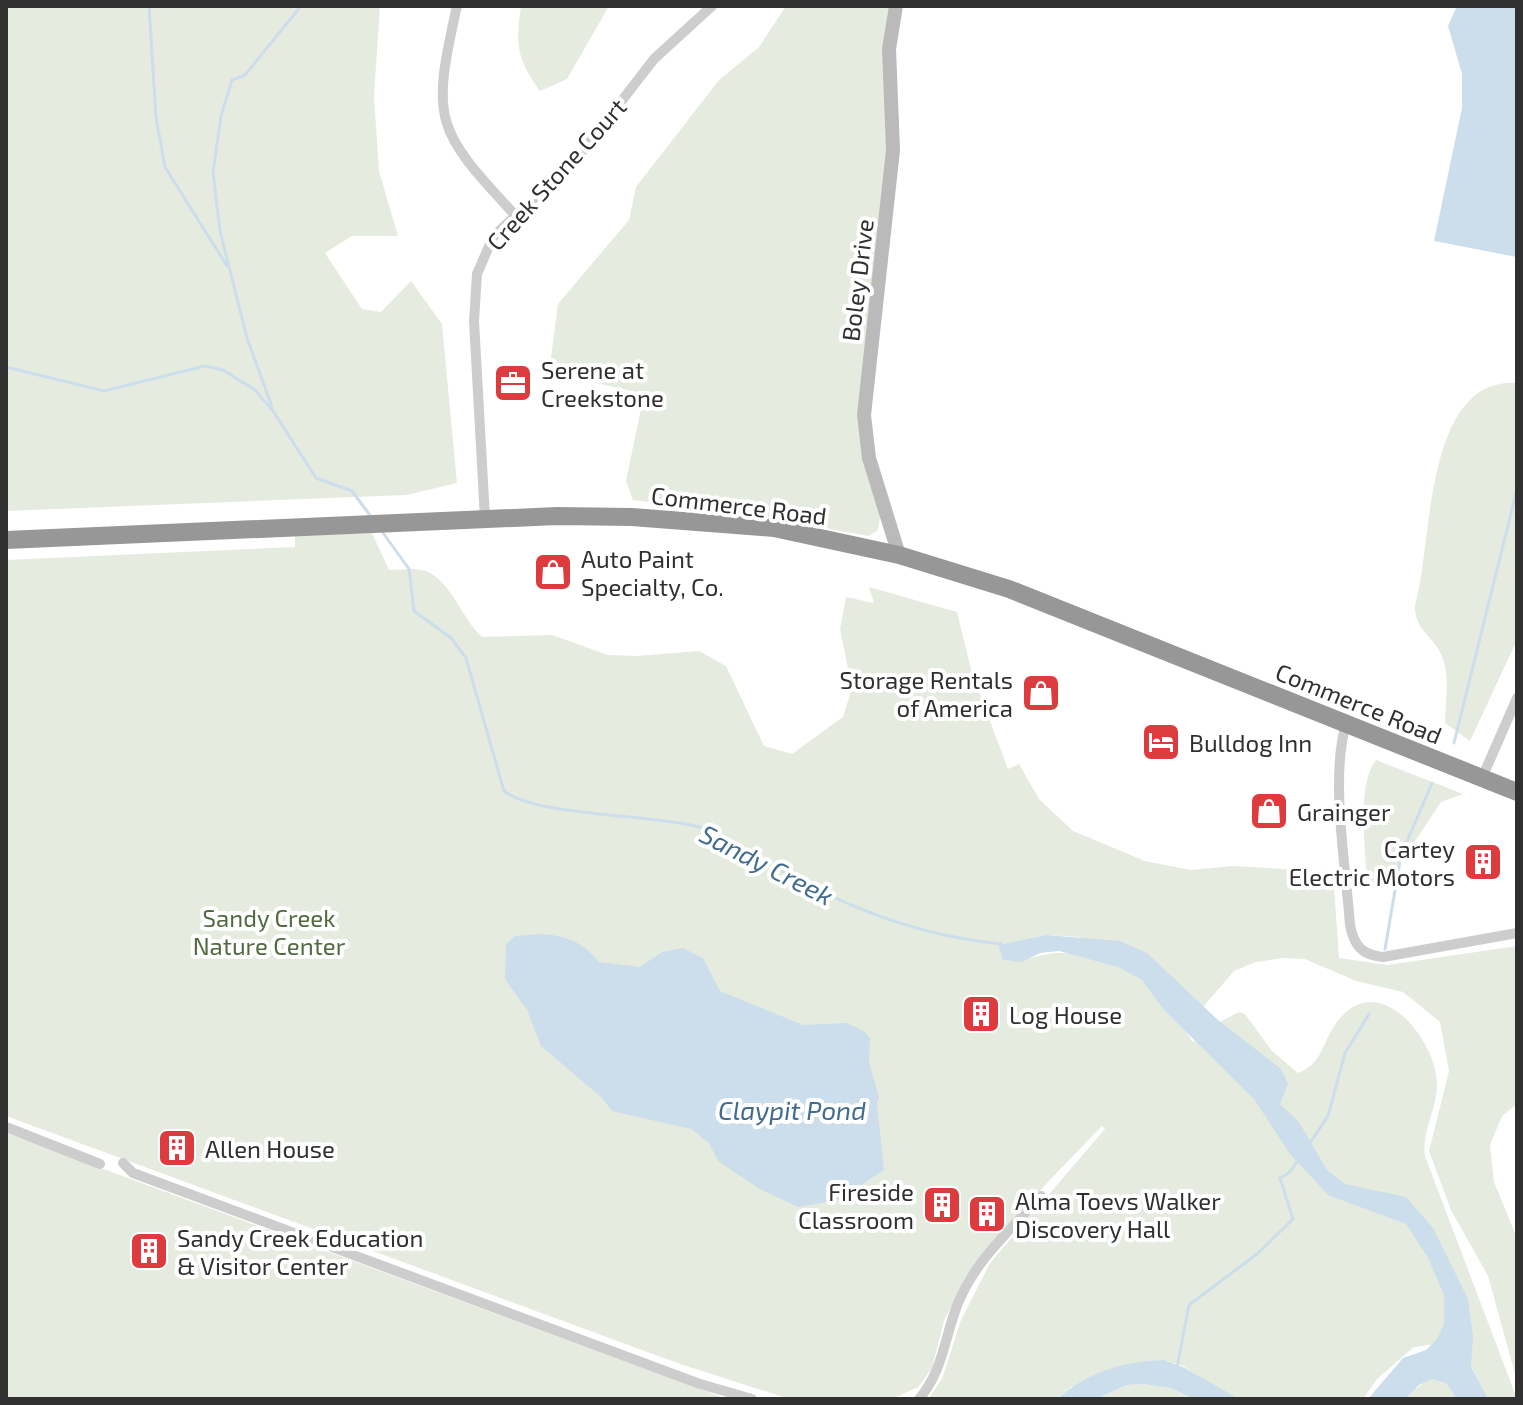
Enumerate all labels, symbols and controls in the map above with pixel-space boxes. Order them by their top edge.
street label: Creek Stone Court [480,92,632,256]
street label: Boley Drive [835,217,879,343]
place label: Serene at Creekstone [541,355,664,412]
office icon: Serene at Creekstone [492,362,534,404]
street label: Commerce Road [650,480,828,530]
place label: Auto Paint Specialty, Co. [581,544,724,601]
shop icon: Auto Paint Specialty, Co. [532,551,574,593]
street label: Commerce Road [1272,656,1446,750]
place label: Storage Rentals of America [839,665,1013,722]
shop icon: Storage Rentals of America [1020,672,1062,714]
hotel icon: Bulldog Inn [1140,721,1182,763]
place label: Bulldog Inn [1189,728,1312,757]
shop icon: Grainger [1248,790,1290,832]
place label: Grainger [1297,797,1391,826]
water label: Sandy Creek [695,817,839,912]
place label: Cartey Electric Motors [1289,834,1455,891]
building icon: Cartey Electric Motors [1462,841,1504,883]
park label: Sandy Creek Nature Center [193,903,346,960]
building icon: Log House [960,993,1002,1035]
place label: Log House [1009,1000,1122,1029]
water label: Claypit Pond [718,1094,866,1126]
building icon: Allen House [156,1127,198,1169]
place label: Allen House [205,1134,335,1163]
place label: Fireside Classroom [798,1177,914,1234]
building icon: Fireside Classroom [921,1184,963,1226]
place label: Alma Toevs Walker Discovery Hall [1015,1186,1221,1243]
building icon: Alma Toevs Walker Discovery Hall [966,1193,1008,1235]
place label: Sandy Creek Education & Visitor Center [177,1223,423,1280]
building icon: Sandy Creek Education & Visitor Center [128,1230,170,1272]

